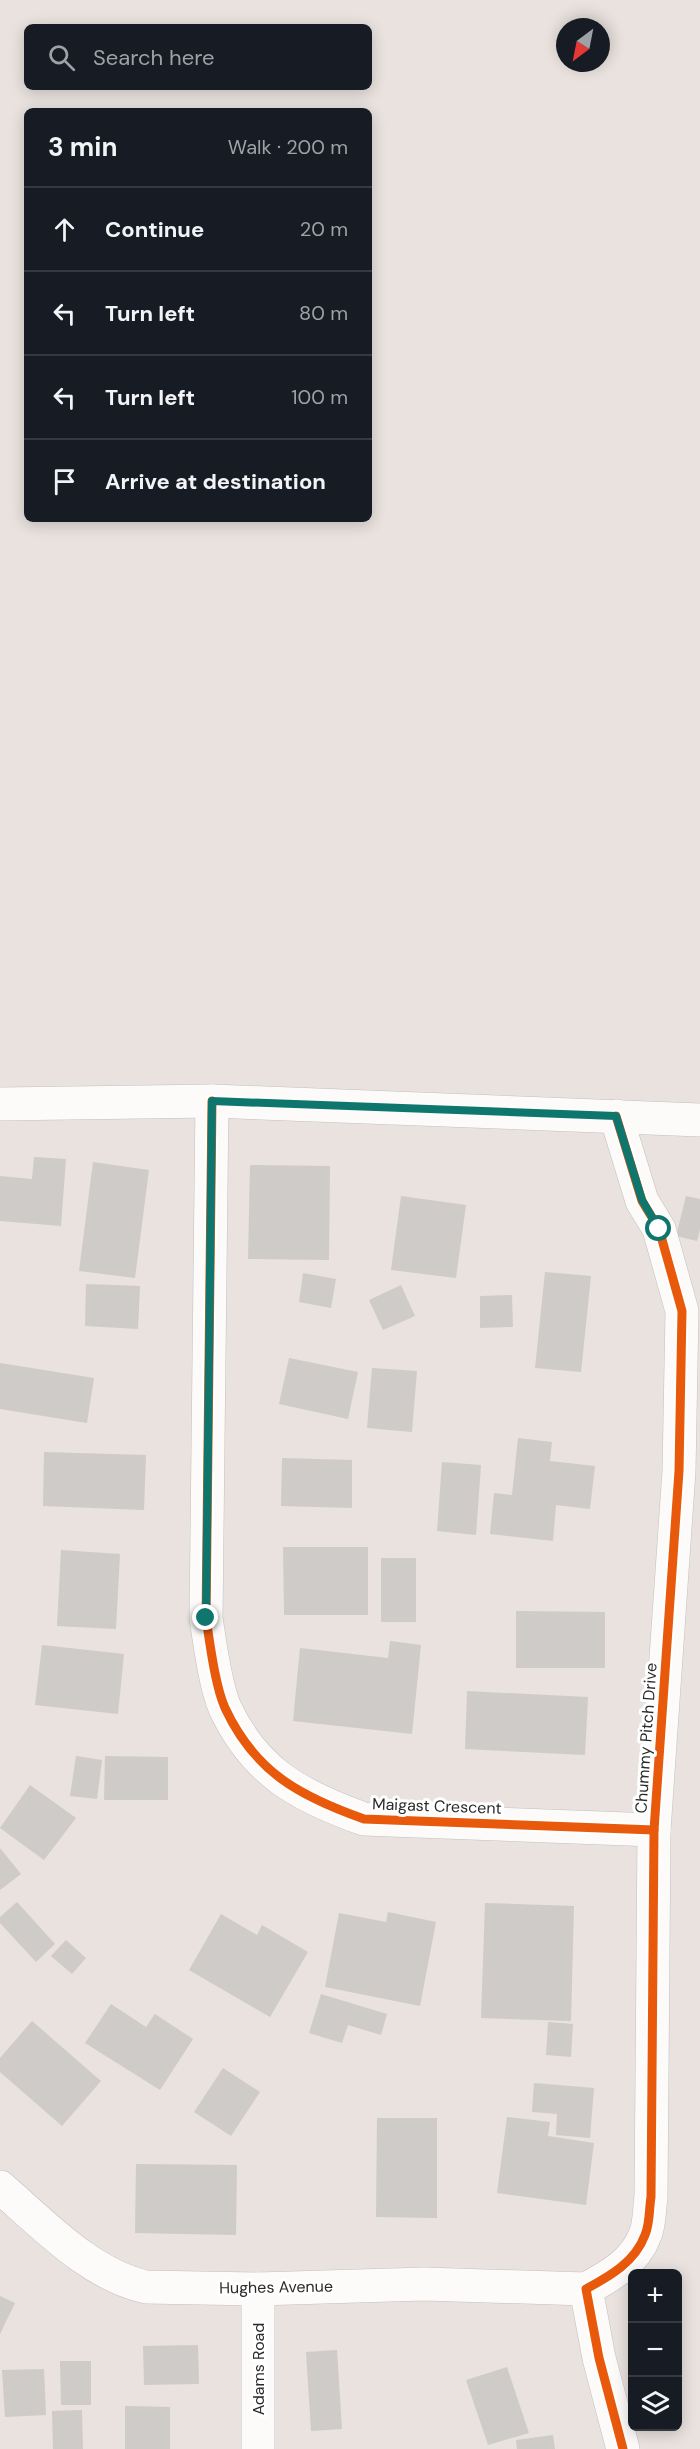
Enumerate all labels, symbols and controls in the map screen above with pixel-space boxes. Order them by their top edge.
north arrow [556,18,610,72]
search box [24,24,372,90]
icon: search [45,41,78,74]
text: Search here [93,43,214,72]
text: 3 min [48,130,117,164]
text: Walk · 200 m [228,134,348,160]
icon: ahead [48,213,81,246]
text: Continue [105,215,204,244]
text: 20 m [300,216,348,242]
icon: left [48,297,81,330]
text: Turn left [105,299,195,328]
text: 80 m [299,300,348,326]
icon: left [48,381,81,414]
text: Turn left [105,383,195,412]
text: 100 m [291,384,348,410]
icon: arrive [48,465,81,498]
text: Arrive at destination [105,467,326,496]
route start [645,1215,671,1241]
route end [192,1604,218,1630]
street label: Chummy Pitch Drive [630,1662,662,1814]
street label: Maigast Crescent [372,1793,502,1819]
map controls [628,2269,682,2431]
button: + [628,2269,682,2323]
street label: Hughes Avenue [219,2276,333,2298]
street label: Adams Road [248,2323,269,2415]
button: − [628,2323,682,2377]
button: layers [628,2377,682,2431]

